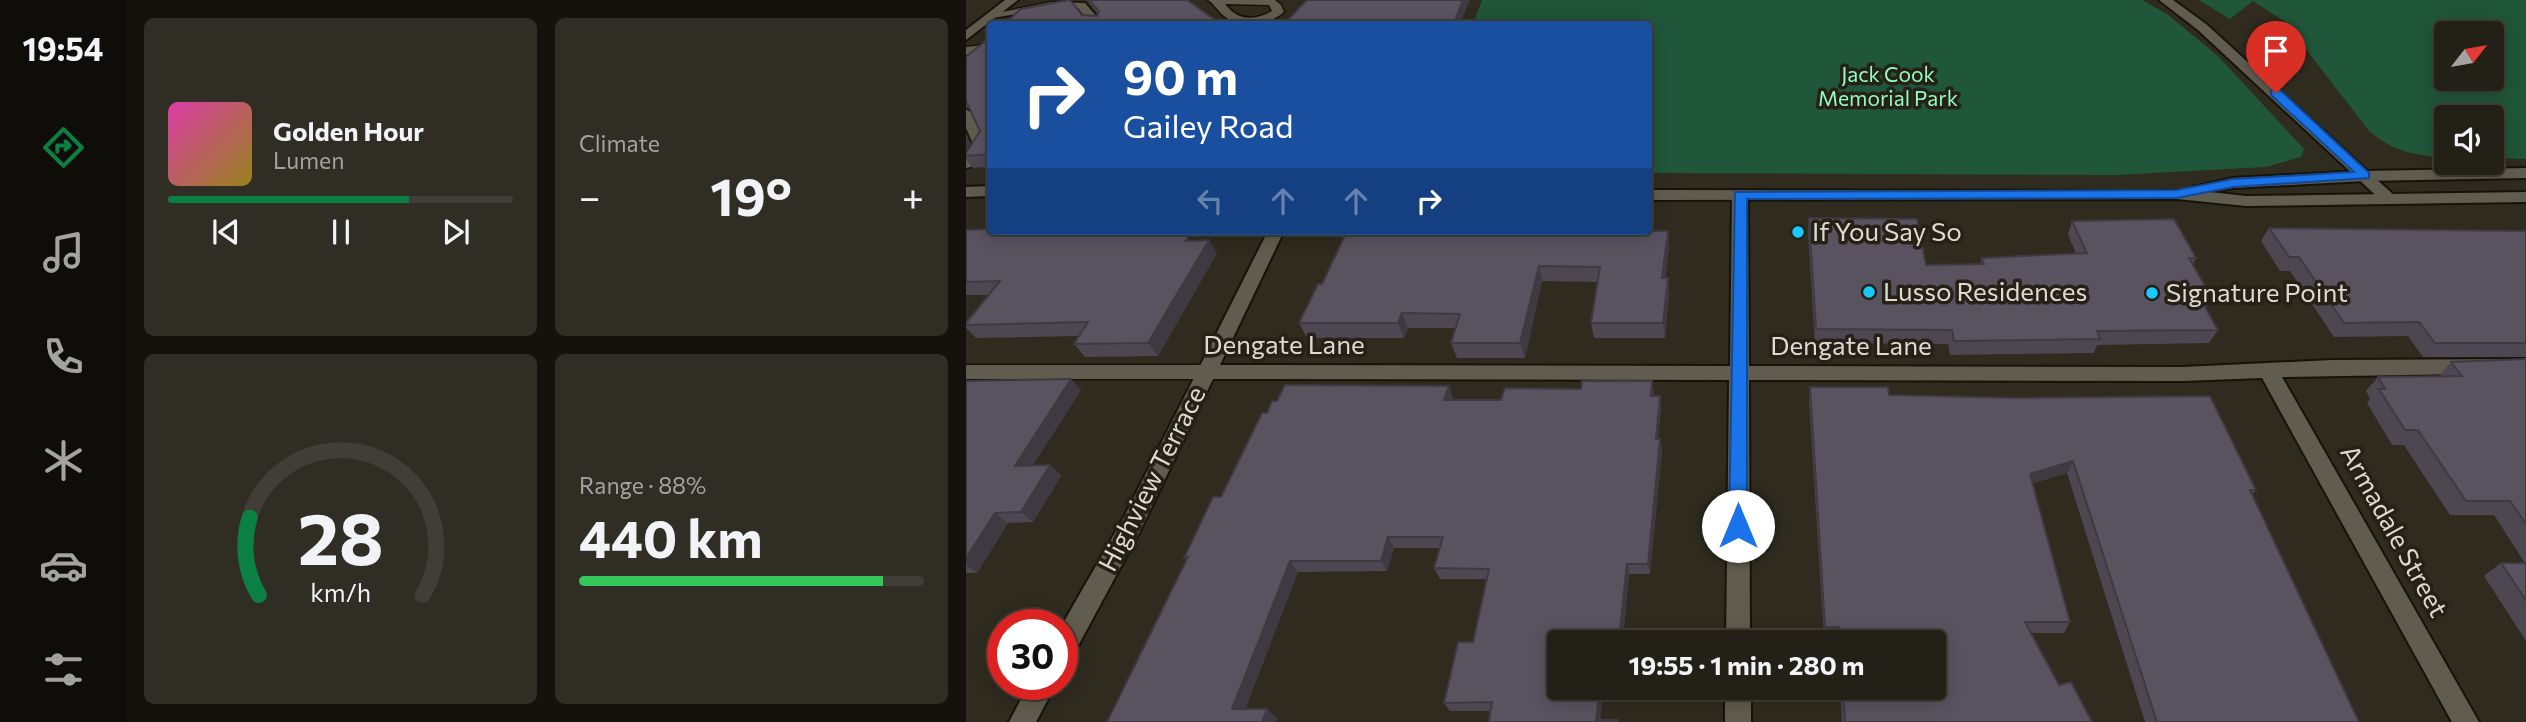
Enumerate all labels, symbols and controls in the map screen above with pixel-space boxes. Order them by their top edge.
pin [2246,21,2306,93]
north arrow [2434,21,2504,91]
map controls [2434,21,2504,175]
text: 19:54 [23,28,103,68]
icon: arrive [2257,32,2295,70]
text: 90 m [1123,45,1238,105]
icon: right [1008,49,1099,140]
park label: Jack Cook Memorial Park [1818,61,1958,110]
text: Gailey Road [1123,105,1293,145]
button: sound [2434,105,2504,175]
text: Golden Hour [273,115,424,146]
icon: directions [39,123,88,172]
text: Climate [579,129,660,157]
text: Lumen [273,146,344,174]
text: 19° [710,163,792,227]
text: − [579,172,601,219]
text: + [902,172,924,219]
icon: left [1191,182,1229,220]
icon: ahead [1264,182,1302,220]
icon: ahead [1337,182,1375,220]
icon: right [1410,182,1448,220]
icon: previous [207,213,245,251]
icon: pause [322,213,360,251]
icon: next [437,213,475,251]
place label: If You Say So [1812,215,1962,246]
marker: If You Say So [1790,224,1806,240]
icon: music [39,228,88,277]
place label: Lusso Residences [1883,275,2087,306]
place label: Signature Point [2166,276,2348,307]
marker: Lusso Residences [1861,284,1877,300]
marker: Signature Point [2144,285,2160,301]
street label: Dengate Lane [1203,328,1365,359]
street label: Dengate Lane [1770,329,1932,360]
icon: phone [39,332,88,381]
street label: Highview Terrace [1091,381,1211,576]
icon: climate [39,436,88,485]
street label: Armadale Street [2335,439,2455,622]
text: Range · 88% [579,471,706,499]
position arrow [1701,489,1775,563]
text: 28 [298,491,384,580]
text: 440 km [579,505,763,569]
icon: car [39,541,88,590]
text: km/h [310,577,371,607]
speed limit sign: 30 [987,609,1078,700]
icon: filters [39,645,88,694]
text: 19:55 · 1 min · 280 m [1629,649,1864,680]

